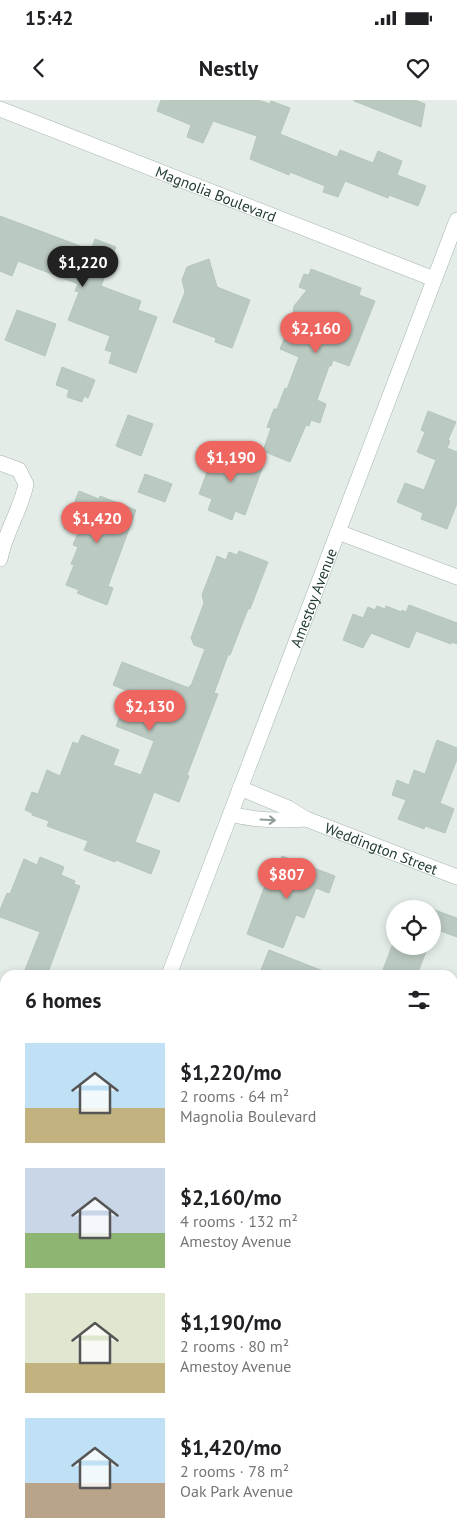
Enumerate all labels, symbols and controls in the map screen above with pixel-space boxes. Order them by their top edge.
text: 15:42 [25,6,73,30]
icon: back [25,54,53,82]
text: Nestly [199,54,258,82]
icon: heart [404,54,432,82]
street label: Magnolia Boulevard [153,161,279,226]
pin: $1,220 [42,246,124,288]
text: $1,220 [58,252,108,272]
pin: $2,160 [275,312,357,354]
text: $2,160 [291,318,341,338]
pin: $1,190 [190,440,272,483]
text: $1,190 [206,447,256,467]
pin: $1,420 [56,502,138,544]
text: $1,420 [72,508,122,528]
street label: Amestoy Avenue [285,545,341,650]
pin: $2,130 [109,690,191,732]
text: $2,130 [125,696,175,716]
one-way arrow [260,816,276,825]
street label: Weddington Street [322,818,441,878]
pin: $807 [257,858,317,900]
text: $807 [269,864,305,884]
map controls [386,900,441,955]
button: locate [386,900,441,955]
icon: filters [405,986,433,1014]
text: 6 homes [25,987,101,1014]
text: $1,220/mo [180,1059,282,1086]
icon: home [65,1063,125,1123]
text: 2 rooms · 64 m² [180,1086,289,1106]
text: Magnolia Boulevard [180,1106,316,1126]
text: $2,160/mo [180,1184,282,1211]
icon: home [65,1188,125,1248]
text: 4 rooms · 132 m² [180,1211,298,1231]
text: Amestoy Avenue [180,1231,291,1251]
text: $1,190/mo [180,1309,282,1336]
icon: home [65,1313,125,1373]
text: 2 rooms · 80 m² [180,1336,289,1356]
text: Amestoy Avenue [180,1356,291,1376]
text: $1,420/mo [180,1434,282,1461]
icon: home [65,1438,125,1498]
text: 2 rooms · 78 m² [180,1461,289,1481]
text: Oak Park Avenue [180,1481,293,1501]

